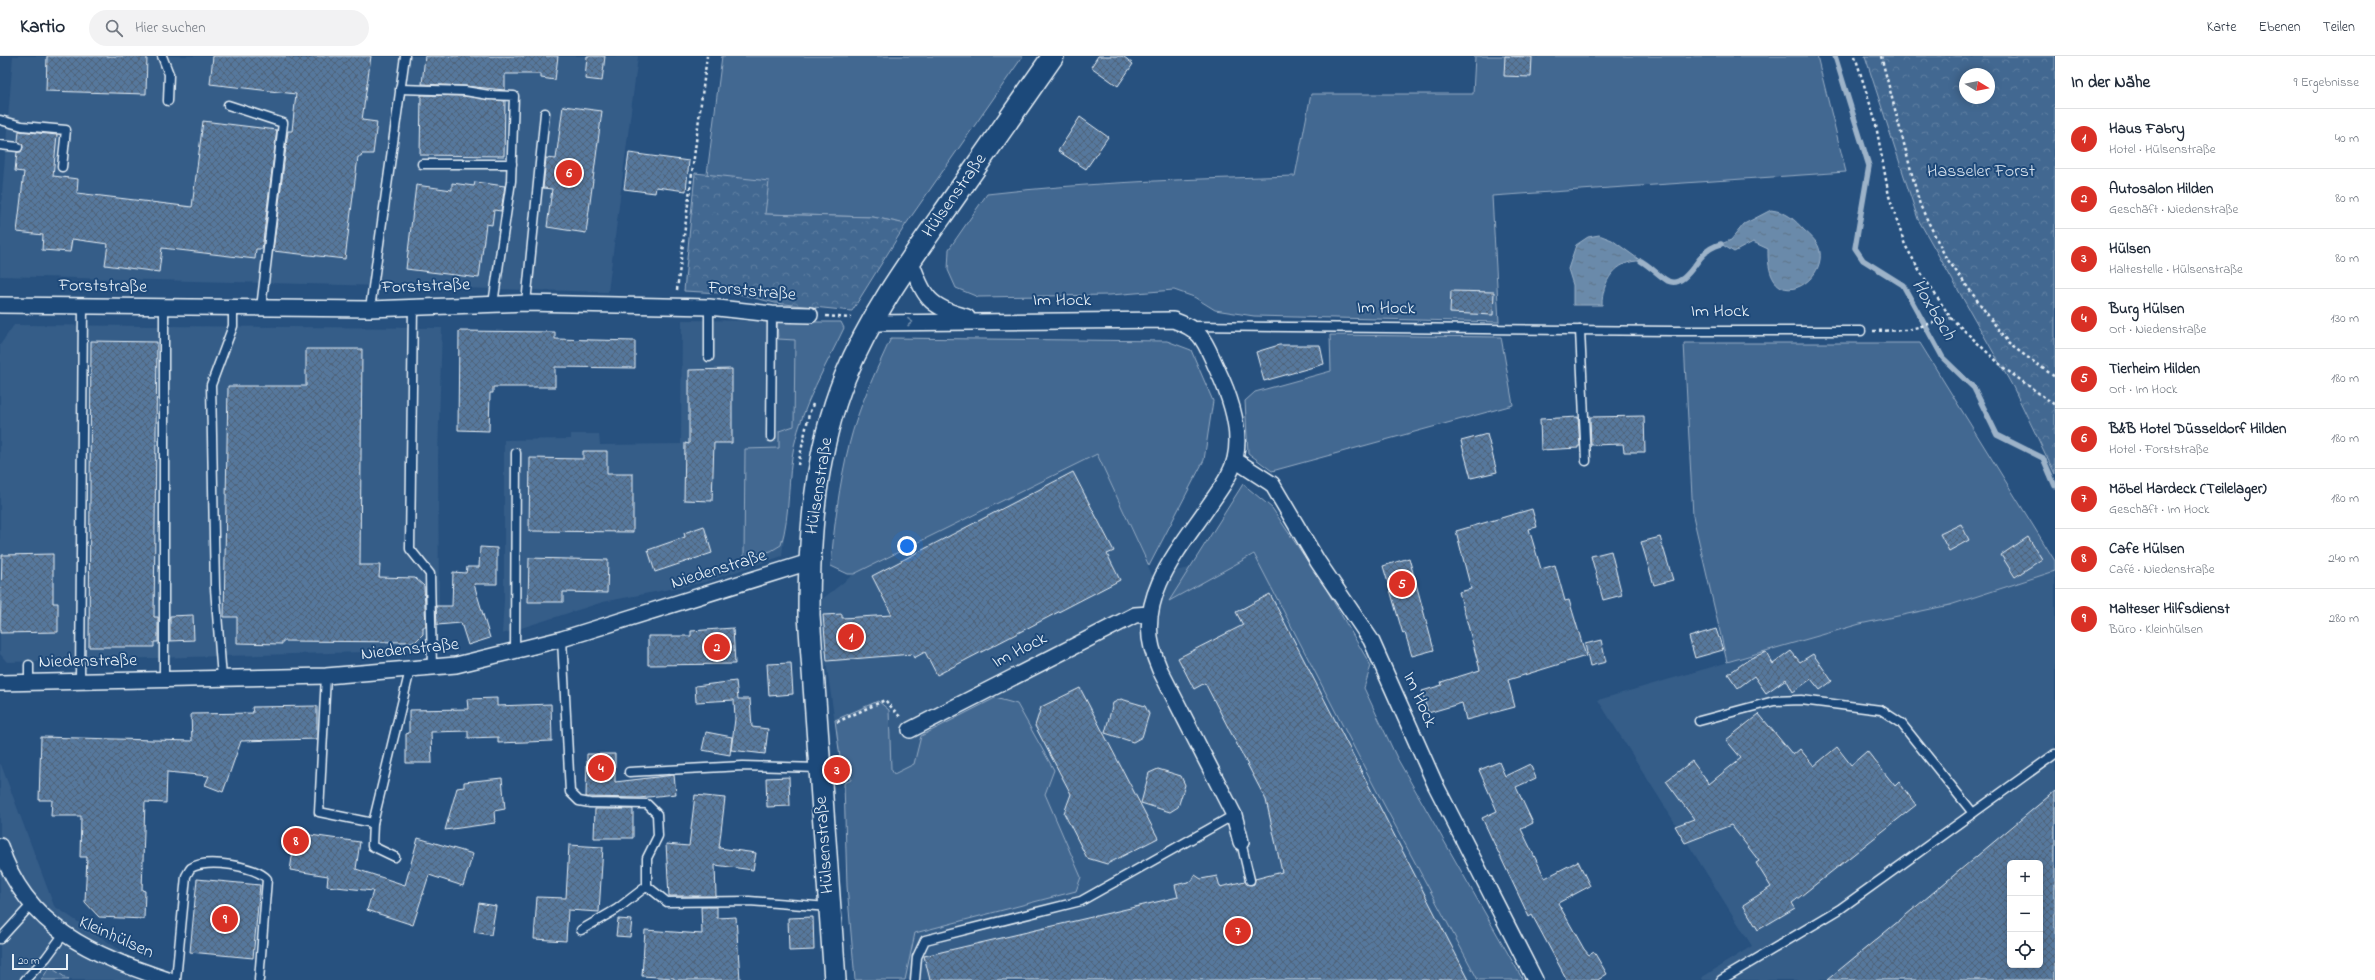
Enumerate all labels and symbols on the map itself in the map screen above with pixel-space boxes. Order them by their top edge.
north arrow [1959,68,1995,104]
street label: Hülsenstraße [916,148,994,244]
pin: 6 [556,158,582,188]
park label: Hasseler Forst [1927,159,2035,185]
street label: Forststraße [380,272,471,302]
street label: Forststraße [58,273,148,301]
water label: Hoxbach [1904,274,1962,347]
street label: Forststraße [706,275,798,309]
street label: Im Hock [1033,288,1091,314]
street label: Im Hock [1357,295,1416,323]
street label: Im Hock [1691,299,1749,325]
one-way arrow [907,318,913,327]
street label: Hülsenstraße [800,435,841,536]
your location [897,536,917,556]
street label: Niedenstraße [668,543,771,597]
pin: 5 [1389,569,1415,599]
pin: 1 [838,622,864,652]
street label: Im Hock [988,626,1052,676]
street label: Niedenstraße [360,632,461,668]
pin: 2 [704,632,730,662]
street label: Niedenstraße [39,648,138,676]
street label: Im Hock [1395,668,1443,732]
pin: 4 [588,753,614,783]
pin: 3 [824,755,850,785]
street label: Hülsenstraße [809,794,841,895]
pin: 8 [283,826,309,856]
pin: 9 [212,904,238,934]
street label: Kleinhülsen [74,910,158,966]
pin: 7 [1225,916,1251,946]
scale bar [12,952,68,971]

